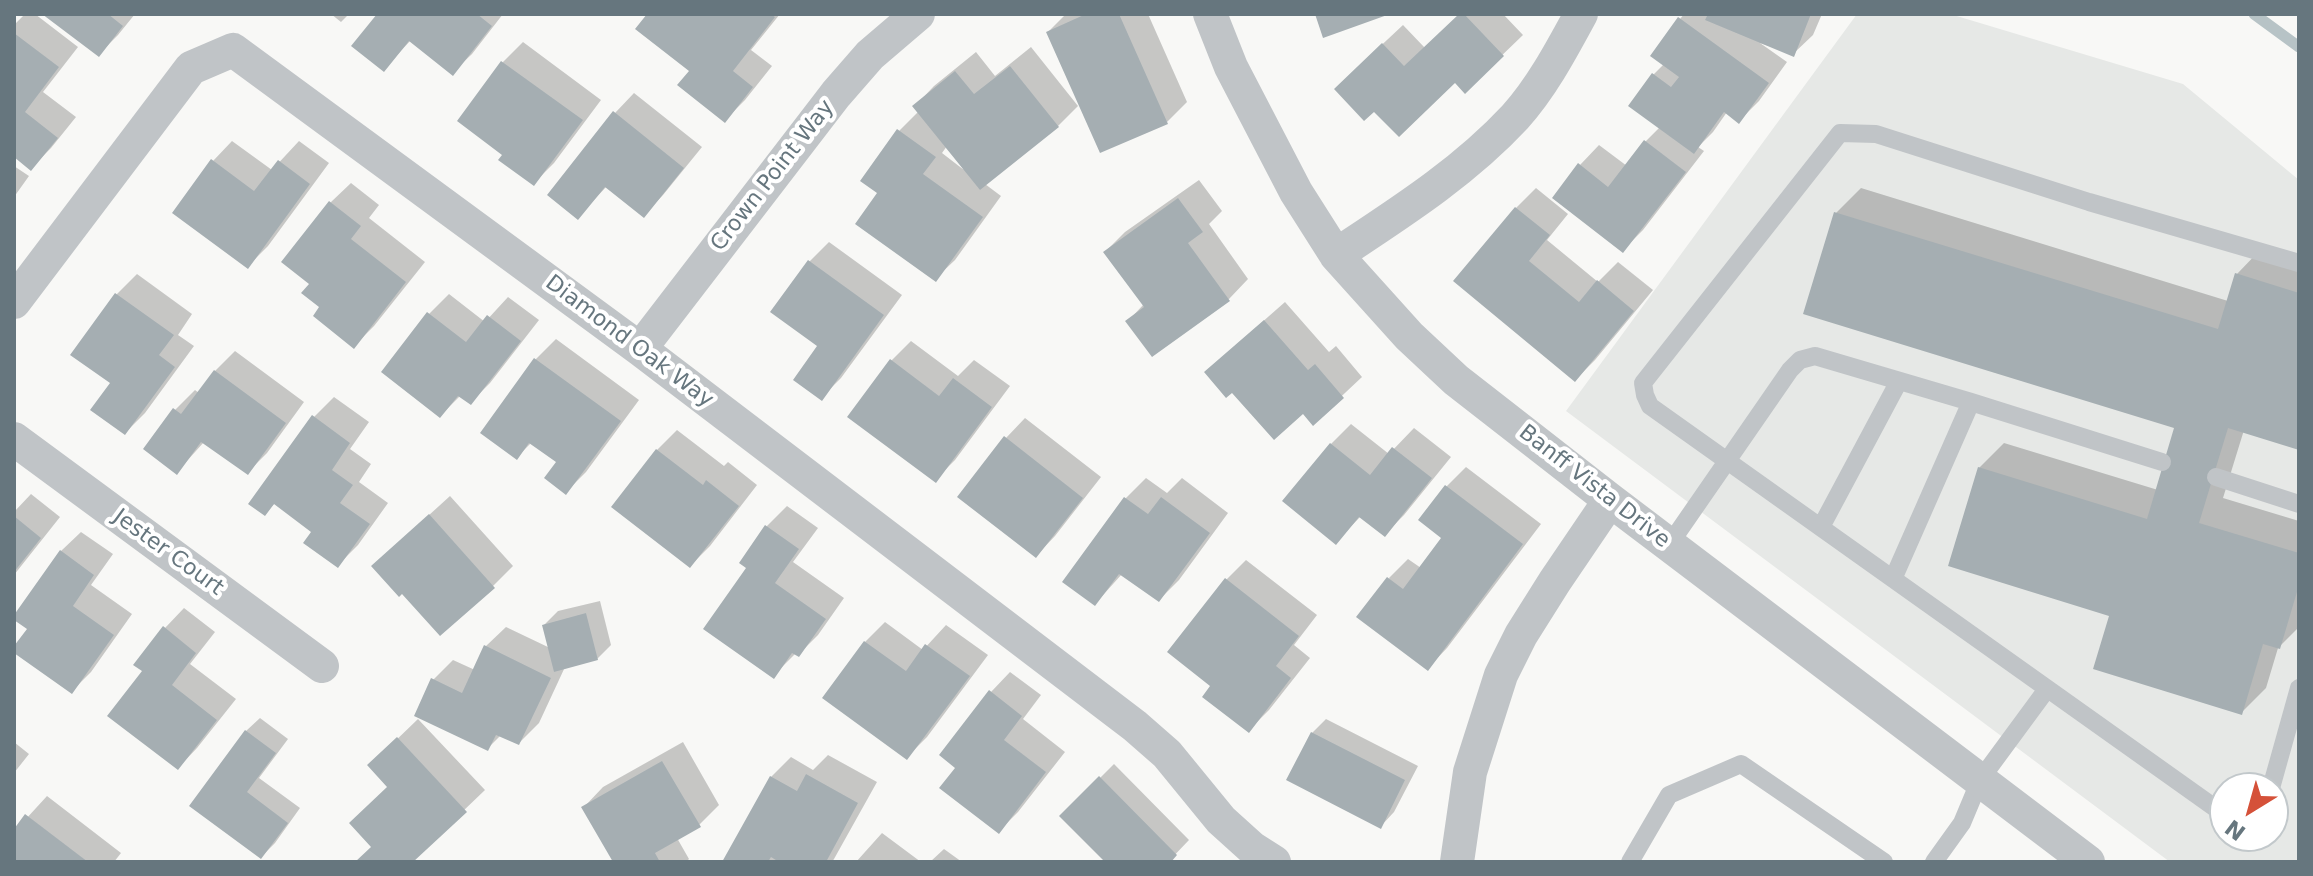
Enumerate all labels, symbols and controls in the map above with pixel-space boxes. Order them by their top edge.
street label: Crown Point Way [706,95,840,257]
street label: Diamond Oak Way [540,270,718,414]
street label: Banff Vista Drive [1513,420,1675,554]
street label: Jester Court [108,504,228,602]
north arrow [2209,772,2289,852]
text: N [2221,814,2250,846]

